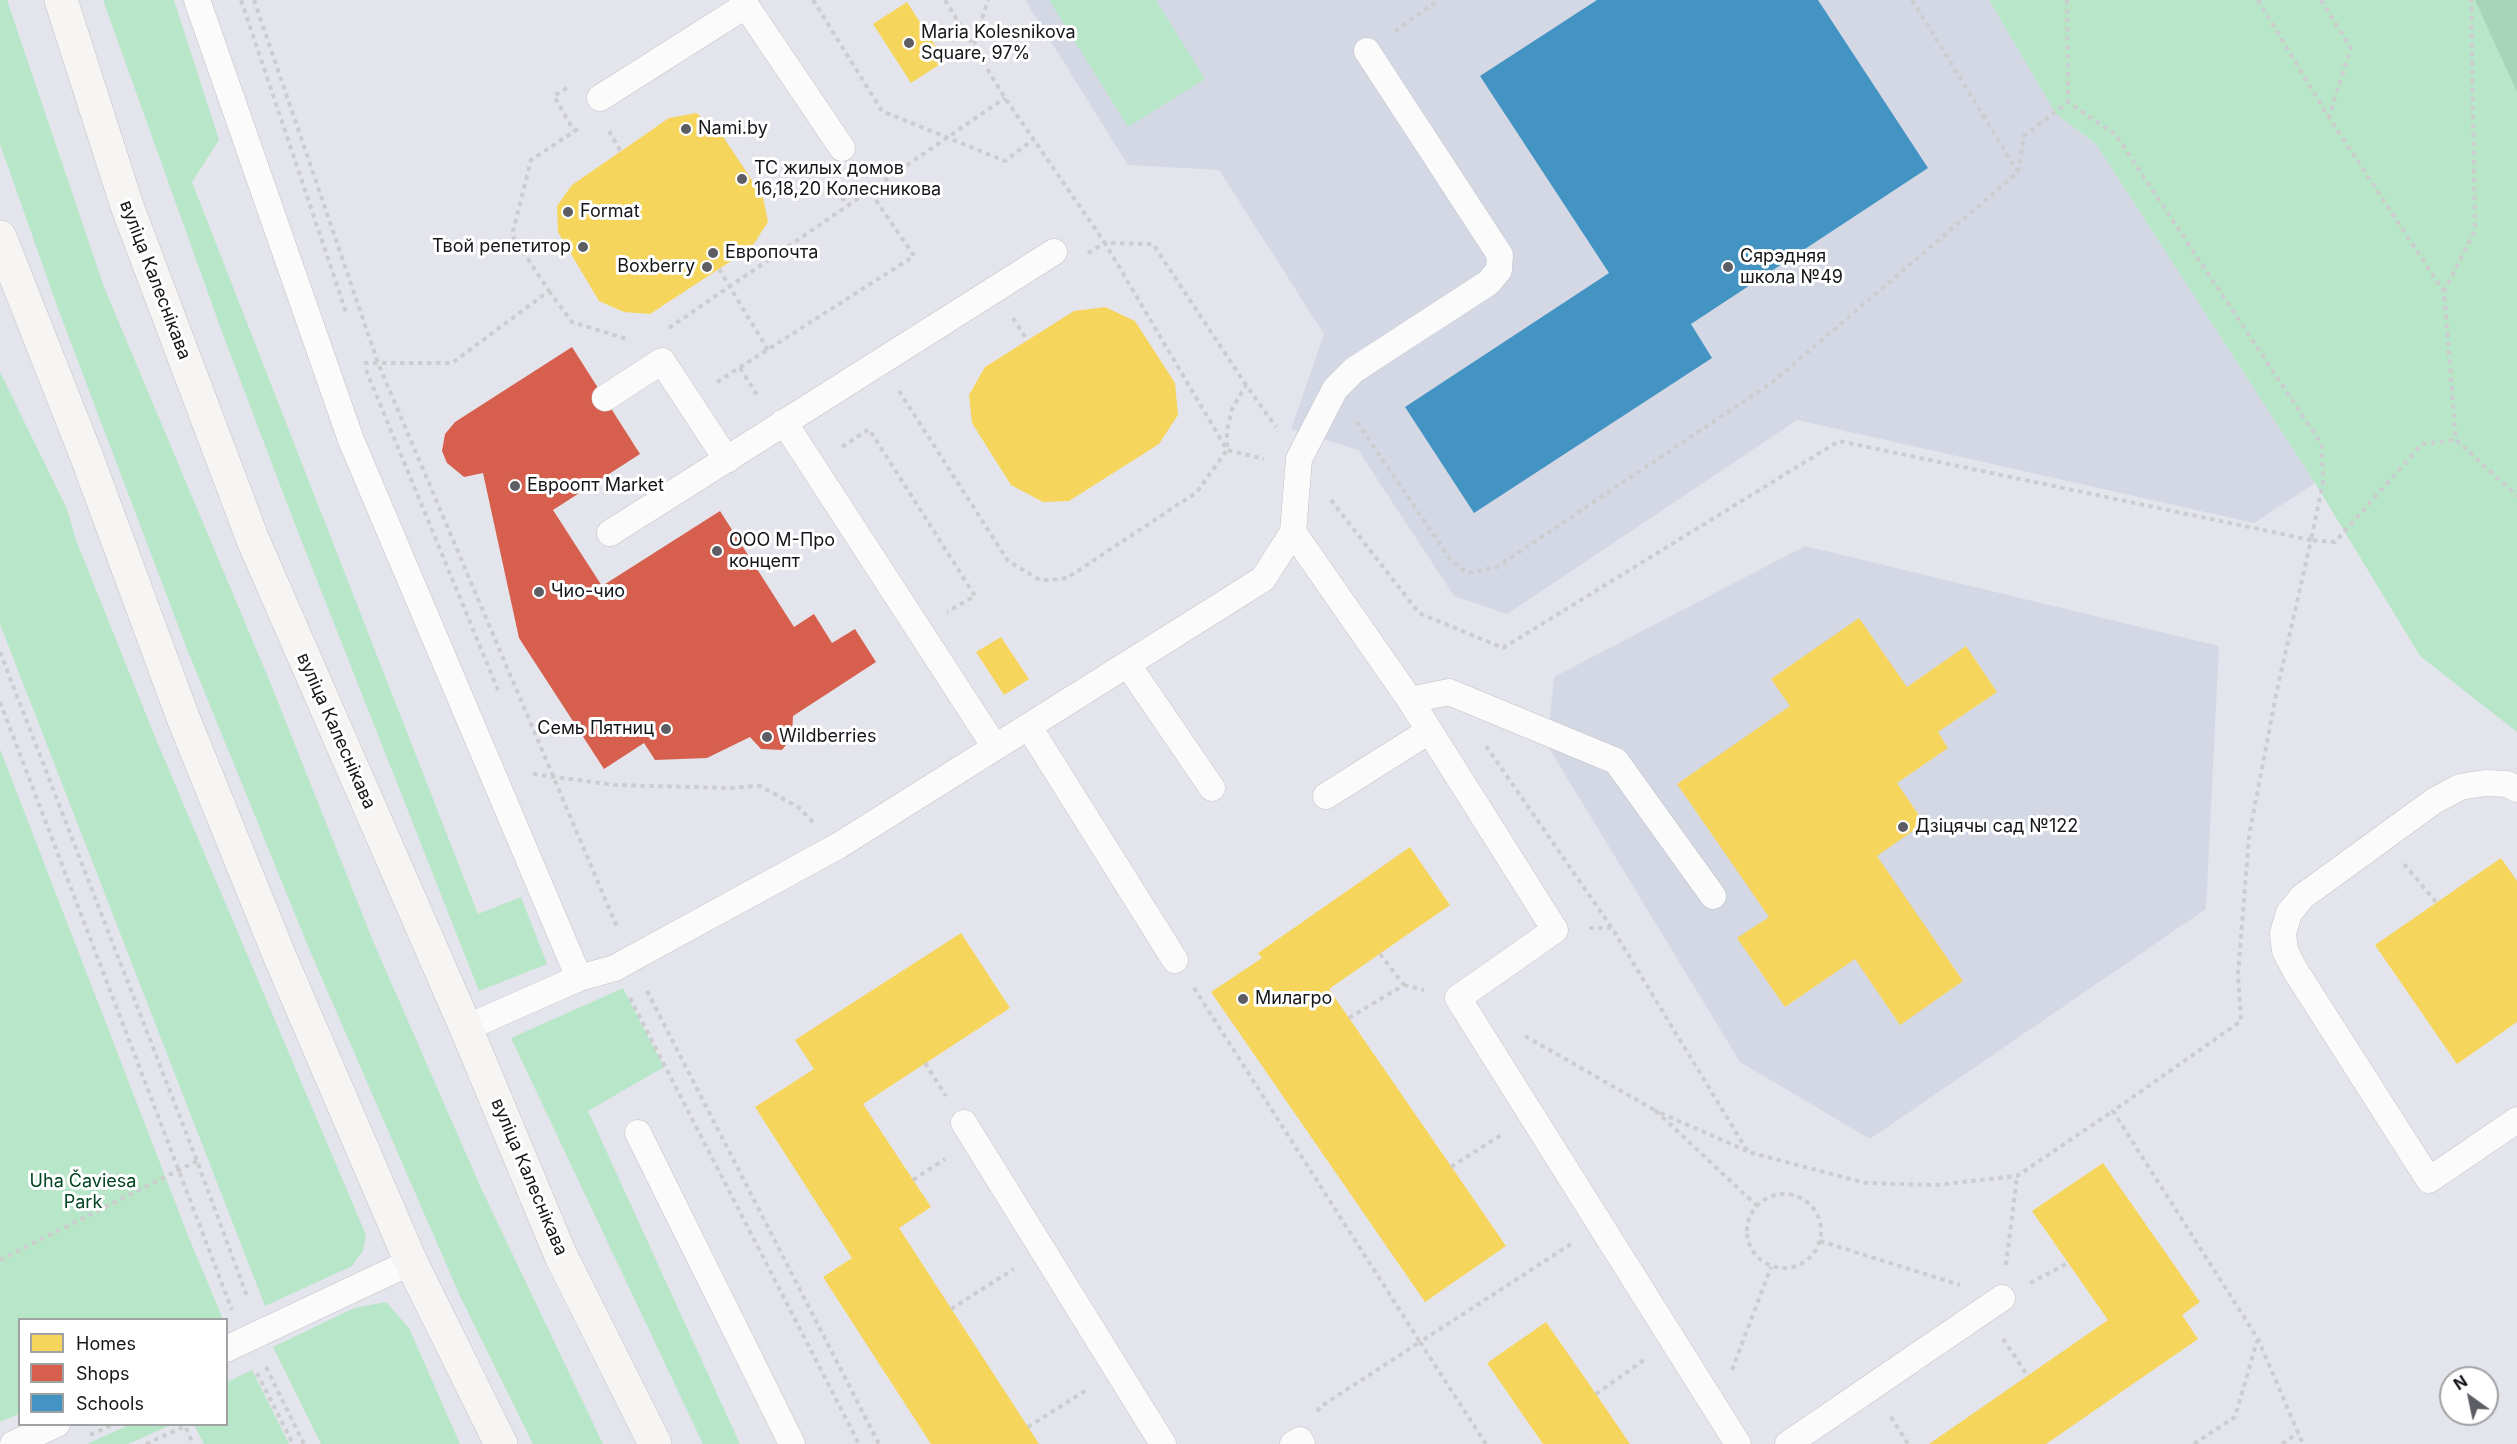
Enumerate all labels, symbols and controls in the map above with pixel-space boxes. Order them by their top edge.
place label: Maria Kolesnikova Square, 97% [921,22,1076,64]
marker: Maria Kolesnikova Square, 97% [902,36,916,50]
place label: Nami.by [698,118,768,140]
marker: Nami.by [679,122,693,136]
place label: ТС жилых домов 16,18,20 Колесникова [754,158,941,201]
marker: ТС жилых домов 16,18,20 Колесникова [735,172,749,186]
street label: вуліца Калеснікава [115,197,195,363]
place label: Format [580,201,640,223]
marker: Format [561,205,575,219]
place label: Твой репетитор [432,236,571,258]
marker: Твой репетитор [576,240,590,254]
place label: Европочта [725,242,818,264]
marker: Европочта [706,246,720,260]
place label: Сярэдняя школа №49 [1740,246,1843,288]
place label: Boxberry [617,256,695,278]
marker: Boxberry [700,260,714,274]
marker: Сярэдняя школа №49 [1721,260,1735,274]
place label: Евроопт Market [527,475,664,497]
marker: Евроопт Market [508,479,522,493]
place label: ООО М-Про концепт [729,530,835,572]
marker: ООО М-Про концепт [710,544,724,558]
place label: Чио-чио [551,581,625,603]
marker: Чио-чио [532,585,546,599]
street label: вуліца Калеснікава [292,650,380,812]
place label: Семь Пятниц [537,718,654,740]
marker: Семь Пятниц [659,722,673,736]
place label: Wildberries [779,726,876,748]
marker: Wildberries [760,730,774,744]
place label: Дзіцячы сад №122 [1915,816,2078,838]
marker: Дзіцячы сад №122 [1896,820,1910,834]
place label: Милагро [1255,988,1332,1010]
marker: Милагро [1236,992,1250,1006]
street label: вуліца Калеснікава [486,1095,572,1259]
park label: Uha Čaviesa Park [30,1171,136,1214]
legend [18,1318,228,1426]
text: Homes [76,1333,136,1354]
text: Shops [76,1363,130,1384]
north arrow [2439,1366,2499,1426]
text: N [2450,1371,2471,1394]
text: Schools [76,1393,144,1414]

